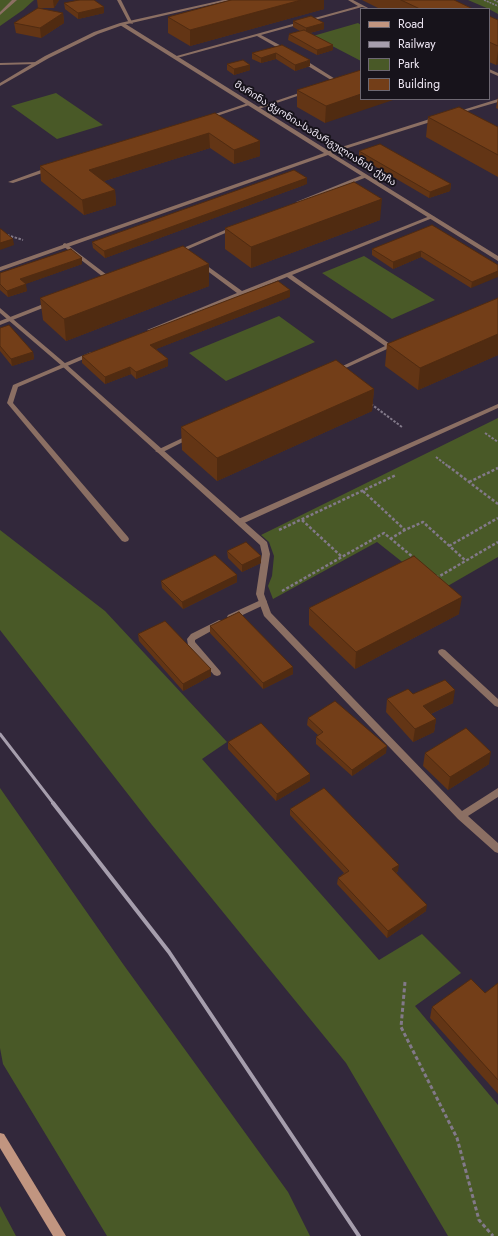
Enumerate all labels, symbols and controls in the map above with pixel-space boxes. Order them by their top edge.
legend [360,8,490,100]
text: Road [398,15,424,33]
text: Railway [398,35,436,53]
text: Park [398,55,419,73]
text: Building [398,75,440,93]
street label: მარინა ჭყონია-სამარგულიანის ქუჩა [232,79,398,189]

